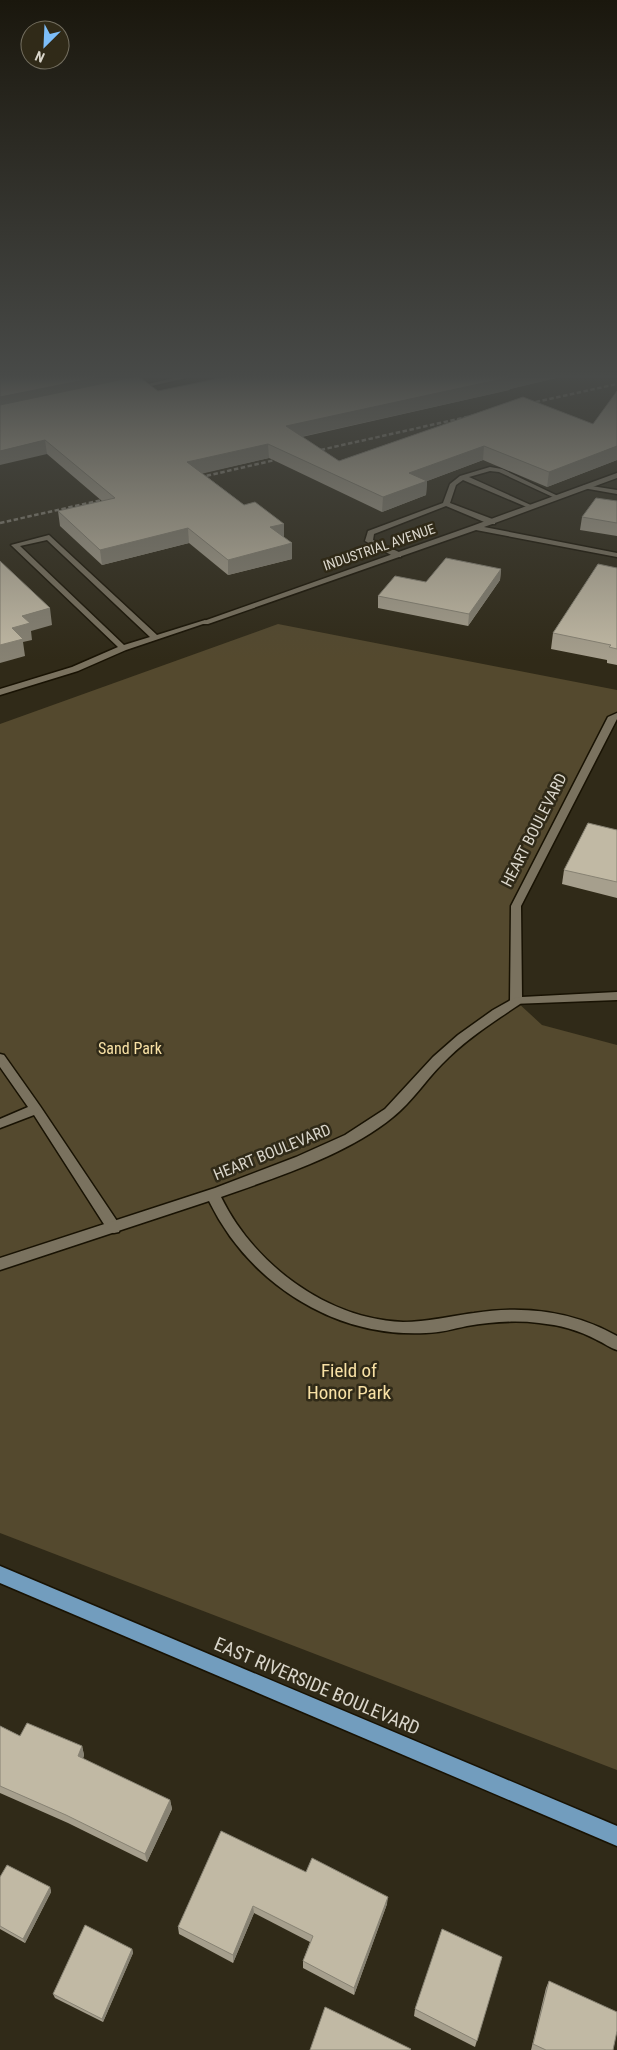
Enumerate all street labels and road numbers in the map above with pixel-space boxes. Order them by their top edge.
street label: INDUSTRIAL AVENUE [321,520,437,574]
street label: HEART BOULEVARD [497,770,571,890]
street label: HEART BOULEVARD [211,1120,333,1184]
street label: EAST RIVERSIDE BOULEVARD [211,1632,423,1740]

